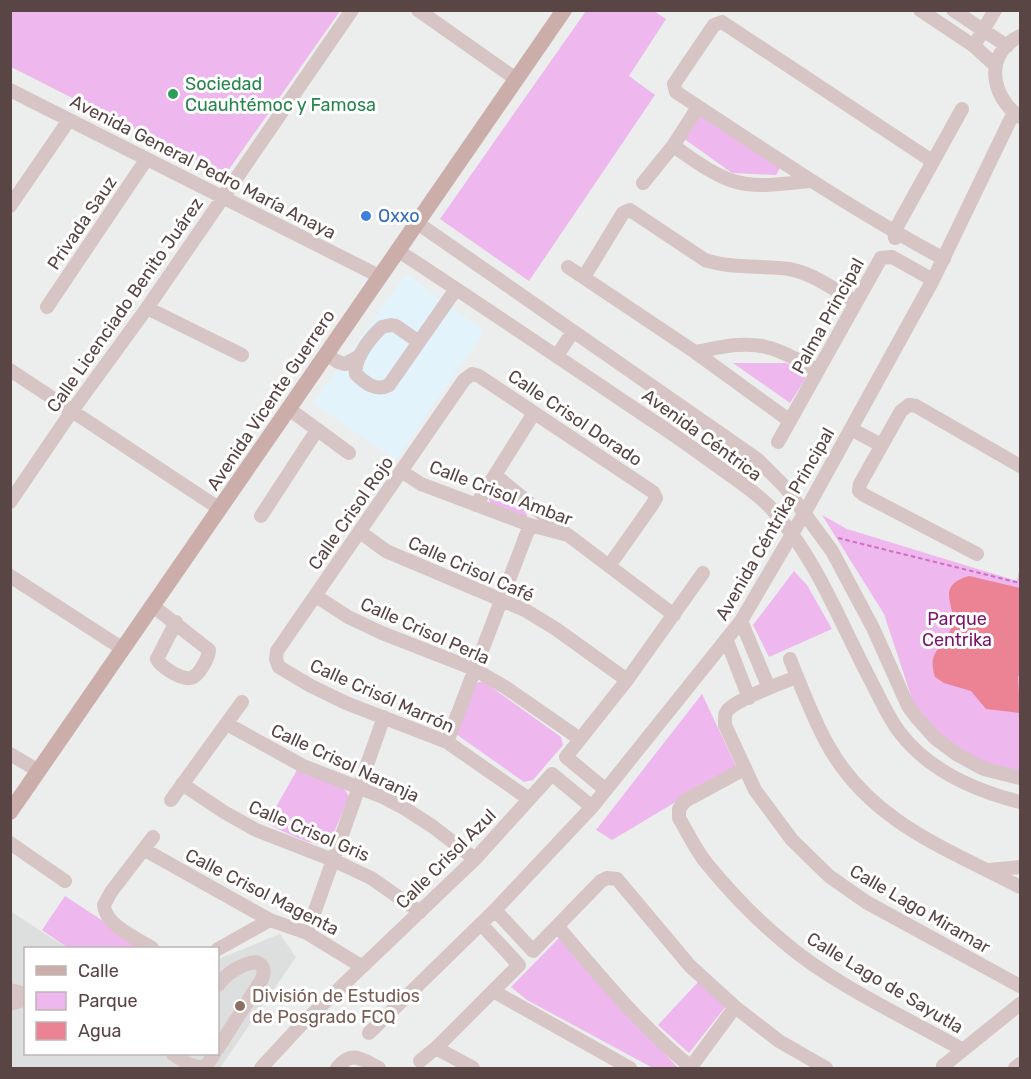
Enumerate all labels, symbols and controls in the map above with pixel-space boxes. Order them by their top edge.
place label: Sociedad Cuauhtémoc y Famosa [185,73,376,116]
marker: Sociedad Cuauhtémoc y Famosa [166,87,180,101]
street label: Avenida General Pedro María Anaya [66,90,340,244]
street label: Privada Sauz [43,172,121,274]
street label: Calle Licenciado Benito Juárez [42,193,208,417]
place label: Oxxo [378,205,420,227]
marker: Oxxo [359,209,373,223]
street label: Palma Principal [787,254,869,378]
street label: Avenida Vicente Guerrero [202,305,340,495]
street label: Calle Crisol Dorado [504,365,646,471]
street label: Avenida Céntrica [638,384,766,486]
street label: Avenida Céntrika Principal [711,424,839,624]
street label: Calle Crisol Rojo [304,452,398,574]
street label: Calle Crisol Ambar [426,456,576,531]
street label: Calle Crisol Café [405,531,537,607]
street label: Calle Crisol Perla [357,593,493,669]
park label: Parque Centrika [922,608,992,651]
street label: Calle Crisól Marrón [306,654,458,738]
street label: Calle Crisol Naranja [267,719,423,807]
street label: Calle Crisol Gris [245,796,373,866]
street label: Calle Crisol Azul [391,804,501,914]
street label: Calle Crisol Magenta [182,844,342,940]
street label: Calle Lago Miramar [846,860,994,958]
street label: Calle Lago de Sayutla [803,927,967,1039]
legend [24,947,219,1055]
text: Calle [78,960,119,982]
place label: División de Estudios de Posgrado FCQ [252,985,420,1028]
text: Parque [78,990,138,1012]
marker: División de Estudios de Posgrado FCQ [233,999,247,1013]
text: Agua [78,1020,121,1042]

